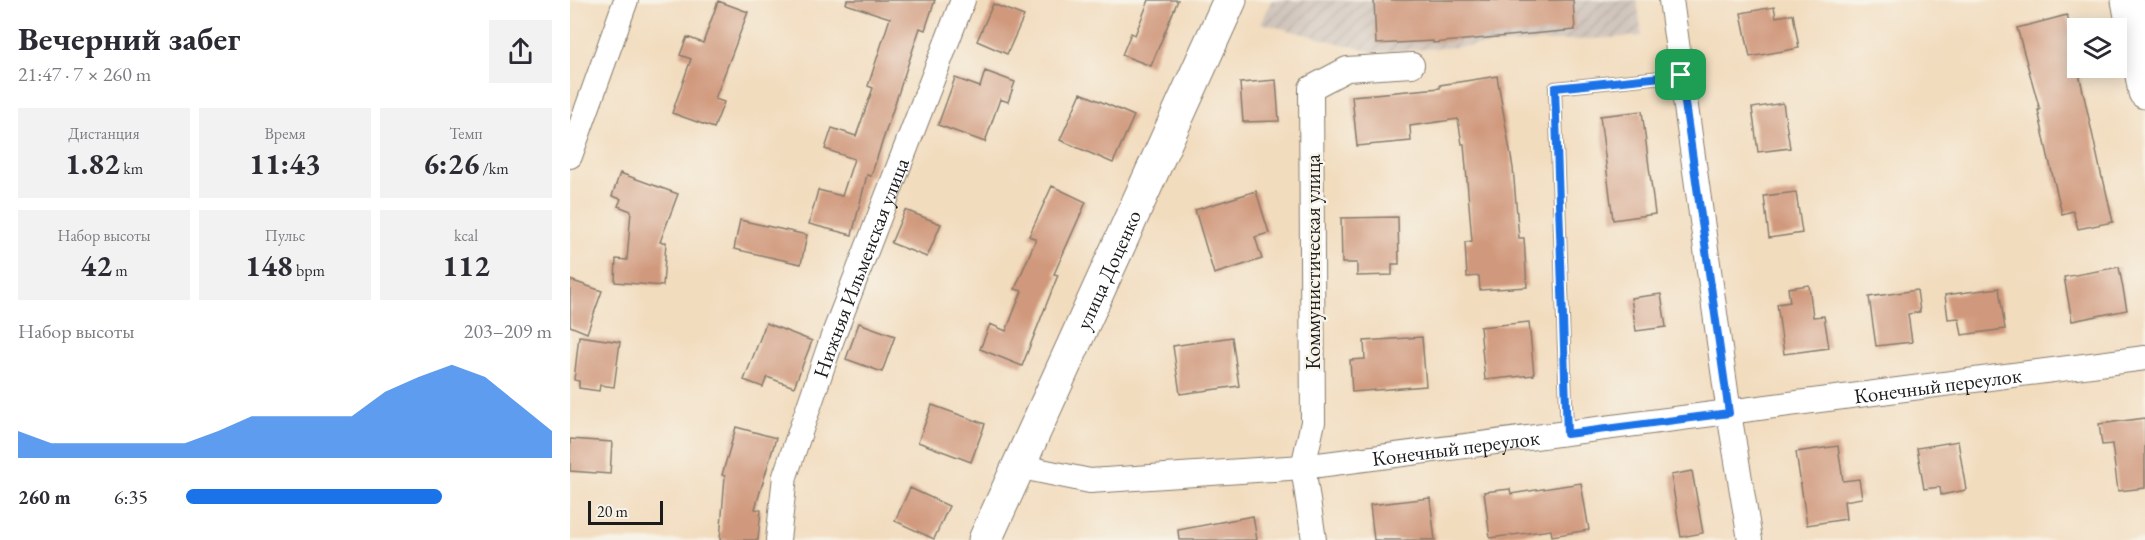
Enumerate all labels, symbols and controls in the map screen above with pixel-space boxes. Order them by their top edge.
text: Вечерний забег [18,17,240,60]
map controls [2067,18,2127,78]
button: layers [2067,18,2127,78]
button: share [489,20,552,83]
pin [1655,49,1706,100]
icon: arrive [1664,58,1697,91]
text: 21:47 · 7 × 260 m [18,61,151,87]
text: Дистанция [68,123,140,144]
text: Время [264,123,306,144]
text: Темп [449,123,483,144]
text: 1.82 [65,144,120,183]
text: 11:43 [249,144,321,183]
text: 6:26 [423,144,479,183]
street label: Нижняя Ильменская улица [806,153,915,381]
street label: Коммунистическая улица [1299,154,1326,370]
text: km [120,158,143,179]
text: /km [479,158,509,179]
street label: улица Доценко [1069,205,1147,334]
text: Набор высоты [57,225,151,246]
text: Пульс [265,225,305,246]
text: kcal [454,225,478,246]
text: 42 [80,246,112,285]
text: 148 [245,246,293,285]
text: 112 [442,246,490,285]
text: m [112,260,128,281]
text: bpm [293,260,325,281]
text: Набор высоты [18,318,134,344]
text: 203–209 m [464,318,552,344]
street label: Конечный переулок [1852,361,2023,409]
street label: Конечный переулок [1370,423,1541,471]
text: 260 m [18,484,71,510]
text: 6:35 [114,484,148,510]
scale bar [588,498,663,526]
text: 20 m [597,501,628,522]

